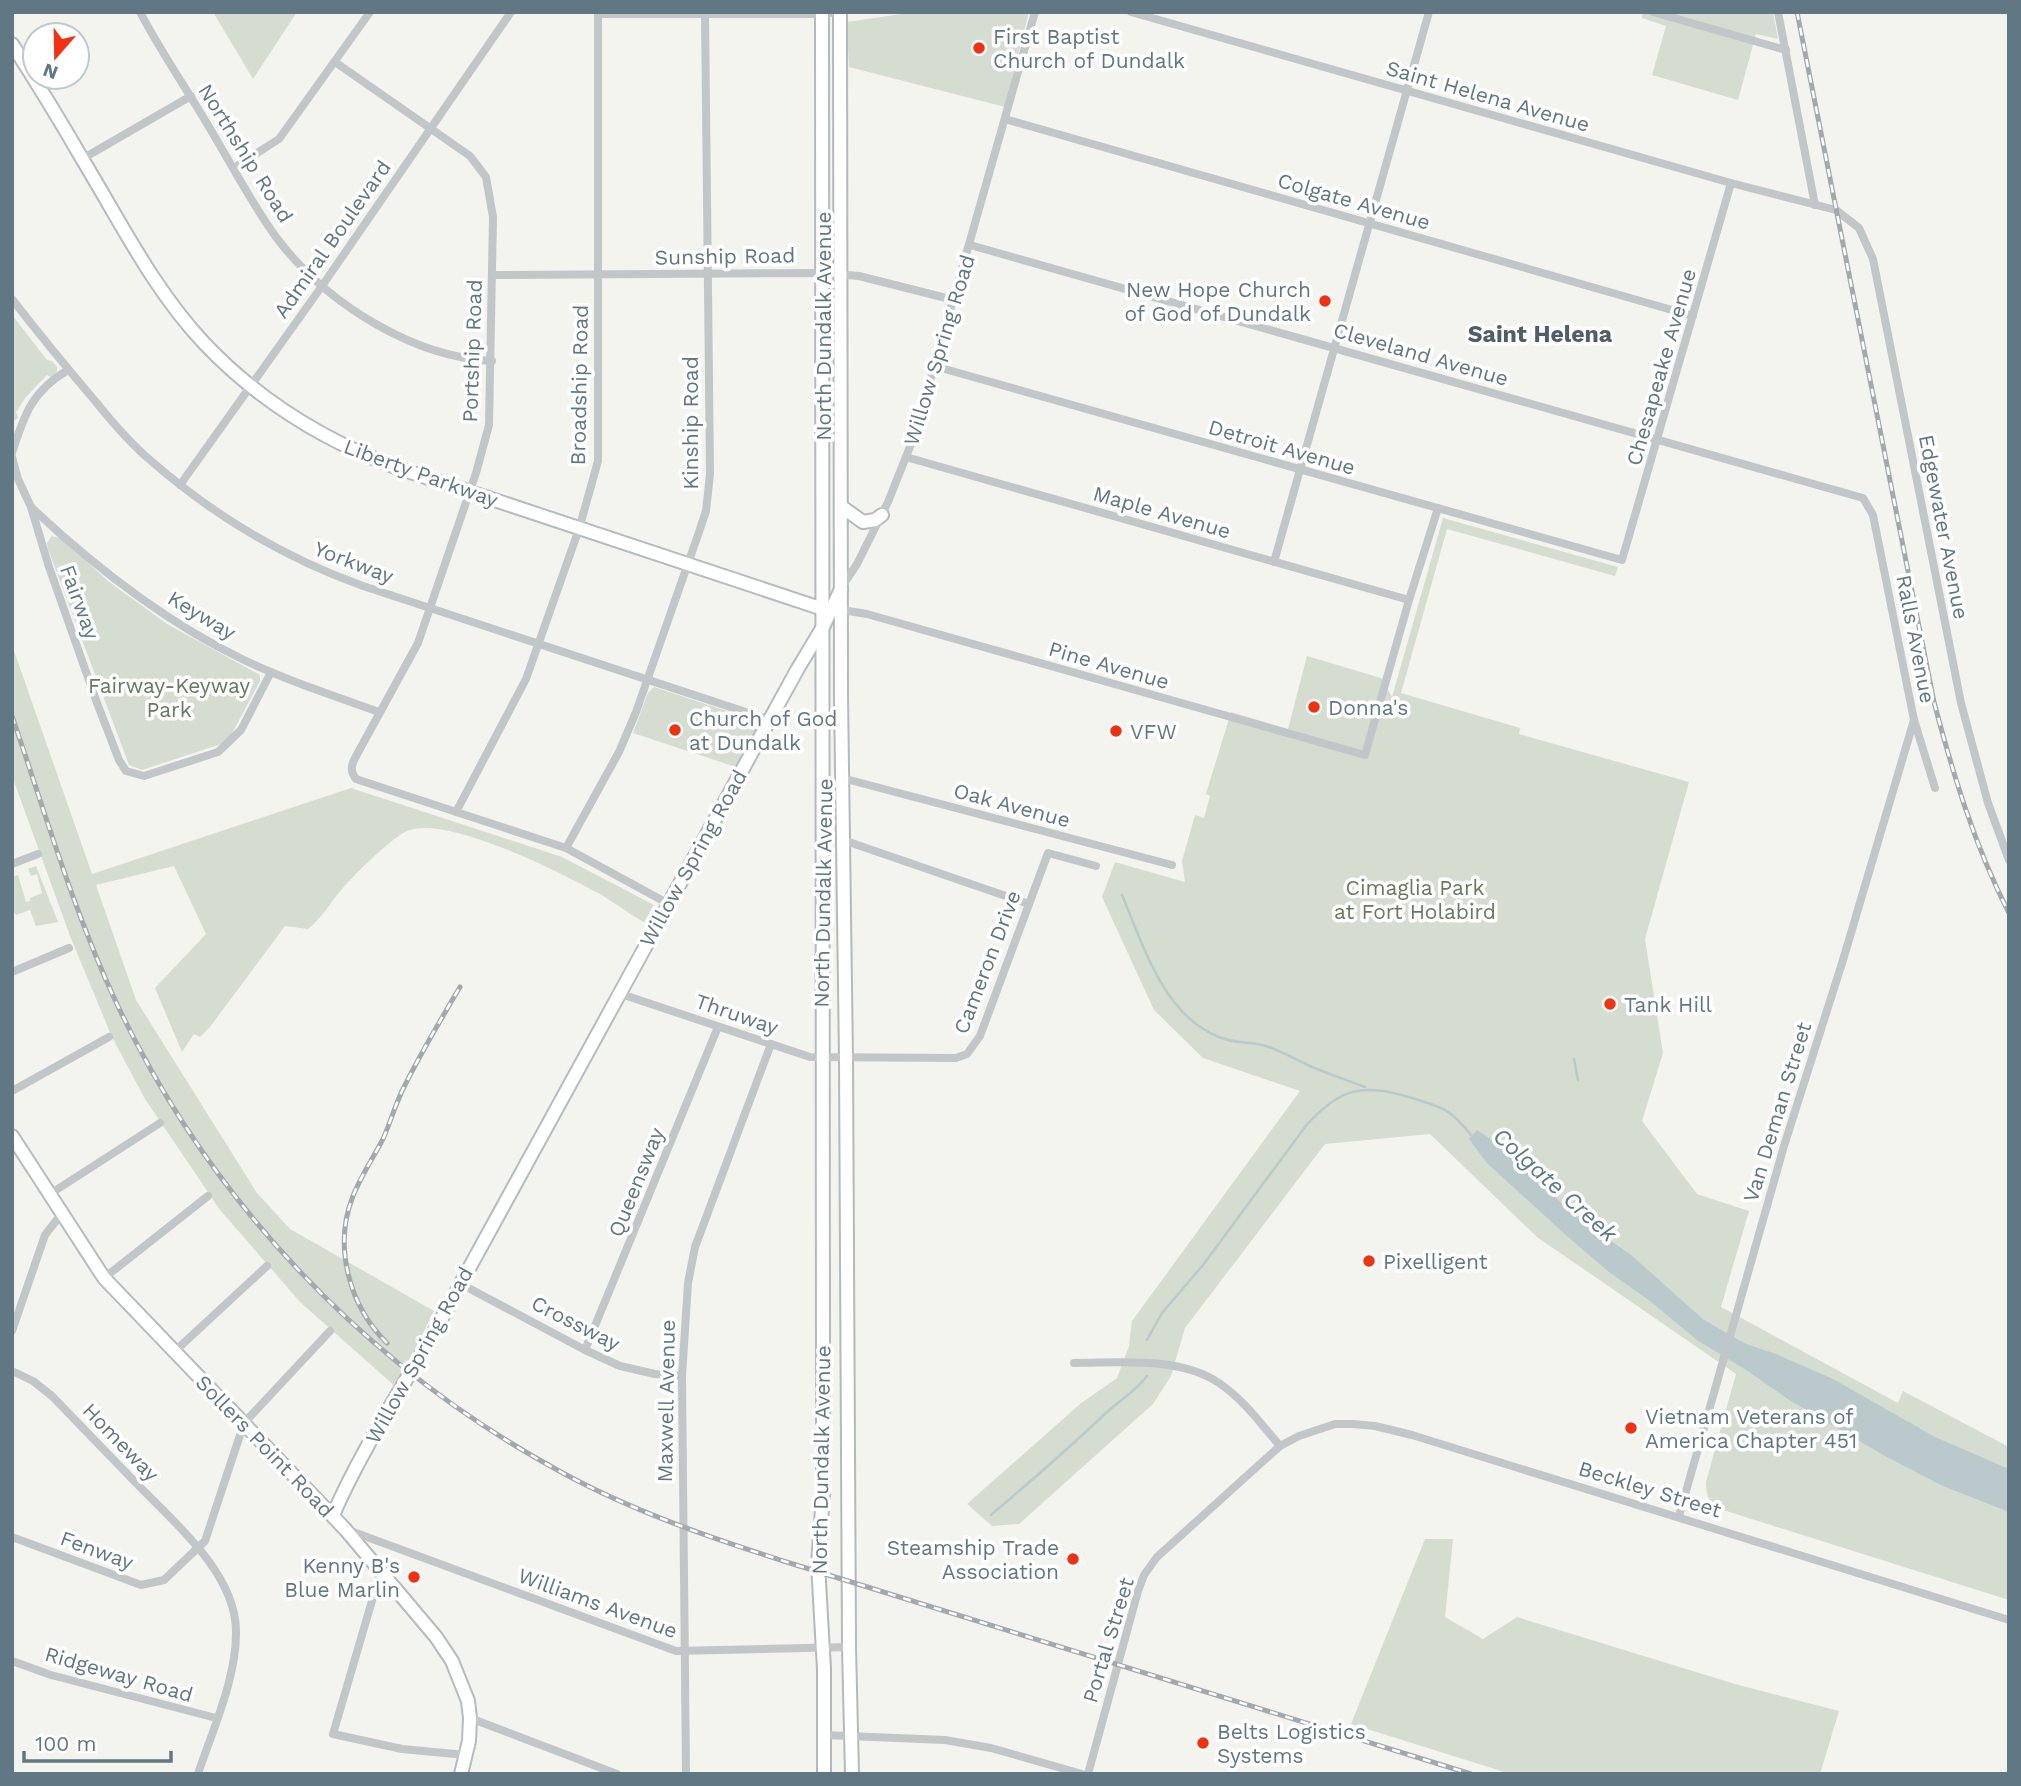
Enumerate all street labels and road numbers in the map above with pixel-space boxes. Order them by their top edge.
street label: Saint Helena Avenue [1383,55,1593,137]
street label: Northship Road [193,79,299,227]
street label: Admiral Boulevard [268,155,396,323]
street label: Colgate Avenue [1275,167,1433,235]
street label: North Dundalk Avenue [811,211,836,441]
street label: Sunship Road [655,242,795,270]
street label: Willow Spring Road [898,251,980,449]
street label: Chesapeake Avenue [1621,266,1701,468]
street label: Portship Road [457,279,487,423]
street label: Broadship Road [565,304,593,466]
street label: Cleveland Avenue [1331,317,1511,391]
street label: Kinship Road [678,356,703,490]
street label: Detroit Avenue [1206,414,1358,480]
street label: Edgewater Avenue [1914,433,1974,621]
street label: Liberty Parkway [340,434,502,513]
street label: Maple Avenue [1090,480,1234,544]
street label: Yorkway [311,535,397,589]
street label: Fairway [55,561,105,643]
street label: Ralls Avenue [1891,573,1941,705]
street label: Keyway [164,585,241,645]
street label: Pine Avenue [1046,636,1172,694]
street label: Willow Spring Road [634,765,752,951]
street label: Oak Avenue [951,777,1073,833]
street label: North Dundalk Avenue [809,778,837,1008]
street label: Cameron Drive [948,887,1026,1037]
street label: Thruway [692,988,782,1040]
street label: Van Deman Street [1738,1019,1816,1205]
street label: Queensway [603,1123,669,1240]
street label: Willow Spring Road [360,1262,478,1448]
street label: Crossway [527,1290,625,1356]
street label: Maxwell Avenue [652,1319,680,1483]
street label: North Dundalk Avenue [807,1345,835,1575]
street label: Sollers Point Road [191,1370,339,1522]
street label: Homeway [78,1398,165,1486]
street label: Beckley Street [1575,1455,1725,1523]
street label: Fenway [57,1525,137,1575]
street label: Williams Avenue [515,1563,681,1643]
street label: Portal Street [1077,1574,1139,1706]
street label: Ridgeway Road [42,1641,196,1707]

